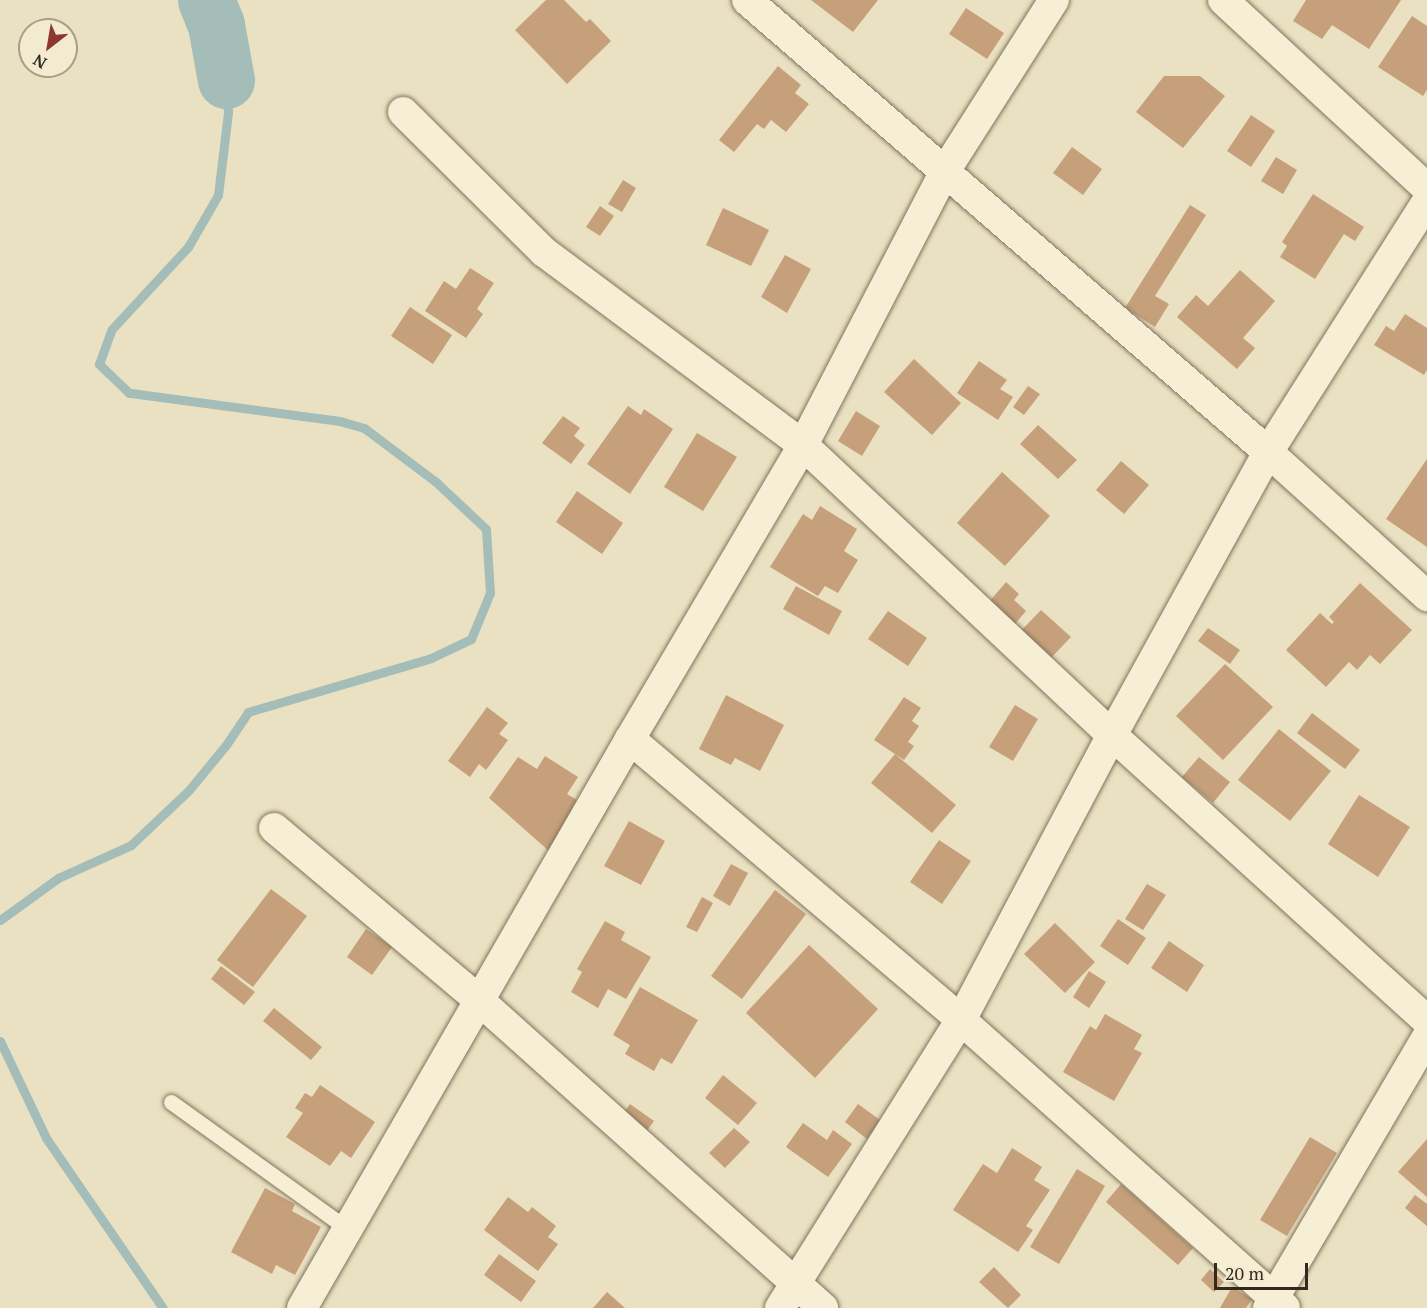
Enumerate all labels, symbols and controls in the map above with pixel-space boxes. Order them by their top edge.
north arrow [18,18,78,78]
text: N [29,49,51,74]
scale bar [1217,1251,1312,1289]
text: 20 m [1225,1261,1264,1285]

